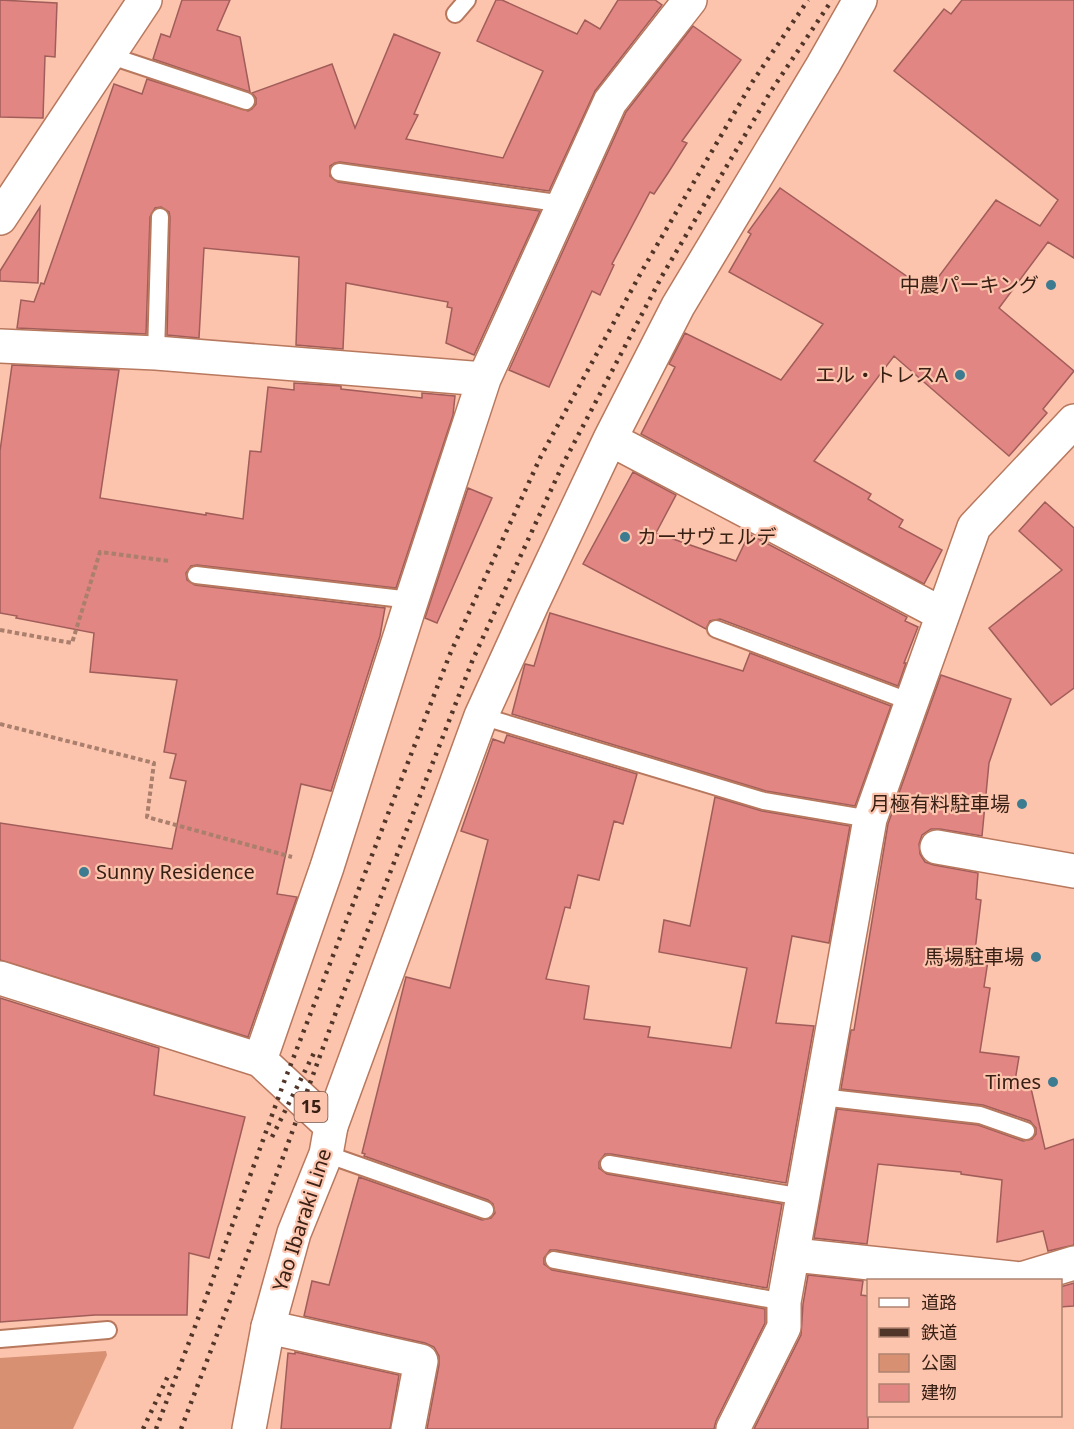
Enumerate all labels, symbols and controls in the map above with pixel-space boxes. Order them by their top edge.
place label: 中農パーキング [900,271,1039,298]
marker: 中農パーキング [1044,278,1058,292]
place label: エル・トレスA [815,361,948,388]
marker: エル・トレスA [953,368,967,382]
place label: カーサヴェルデ [637,523,777,550]
marker: カーサヴェルデ [618,530,632,544]
place label: 月極有料駐車場 [870,790,1010,817]
marker: 月極有料駐車場 [1015,797,1029,811]
place label: Sunny Residence [96,858,255,885]
marker: Sunny Residence [77,865,91,879]
place label: 馬場駐車場 [924,943,1024,970]
marker: 馬場駐車場 [1029,950,1043,964]
place label: Times [985,1068,1041,1095]
marker: Times [1046,1075,1060,1089]
road number: 15 [294,1092,328,1122]
street label: Yao Ibaraki Line [266,1145,337,1295]
legend [867,1279,1062,1417]
text: 道路 [921,1290,957,1314]
text: 鉄道 [921,1320,957,1344]
text: 公園 [921,1350,957,1374]
text: 建物 [921,1380,957,1404]

